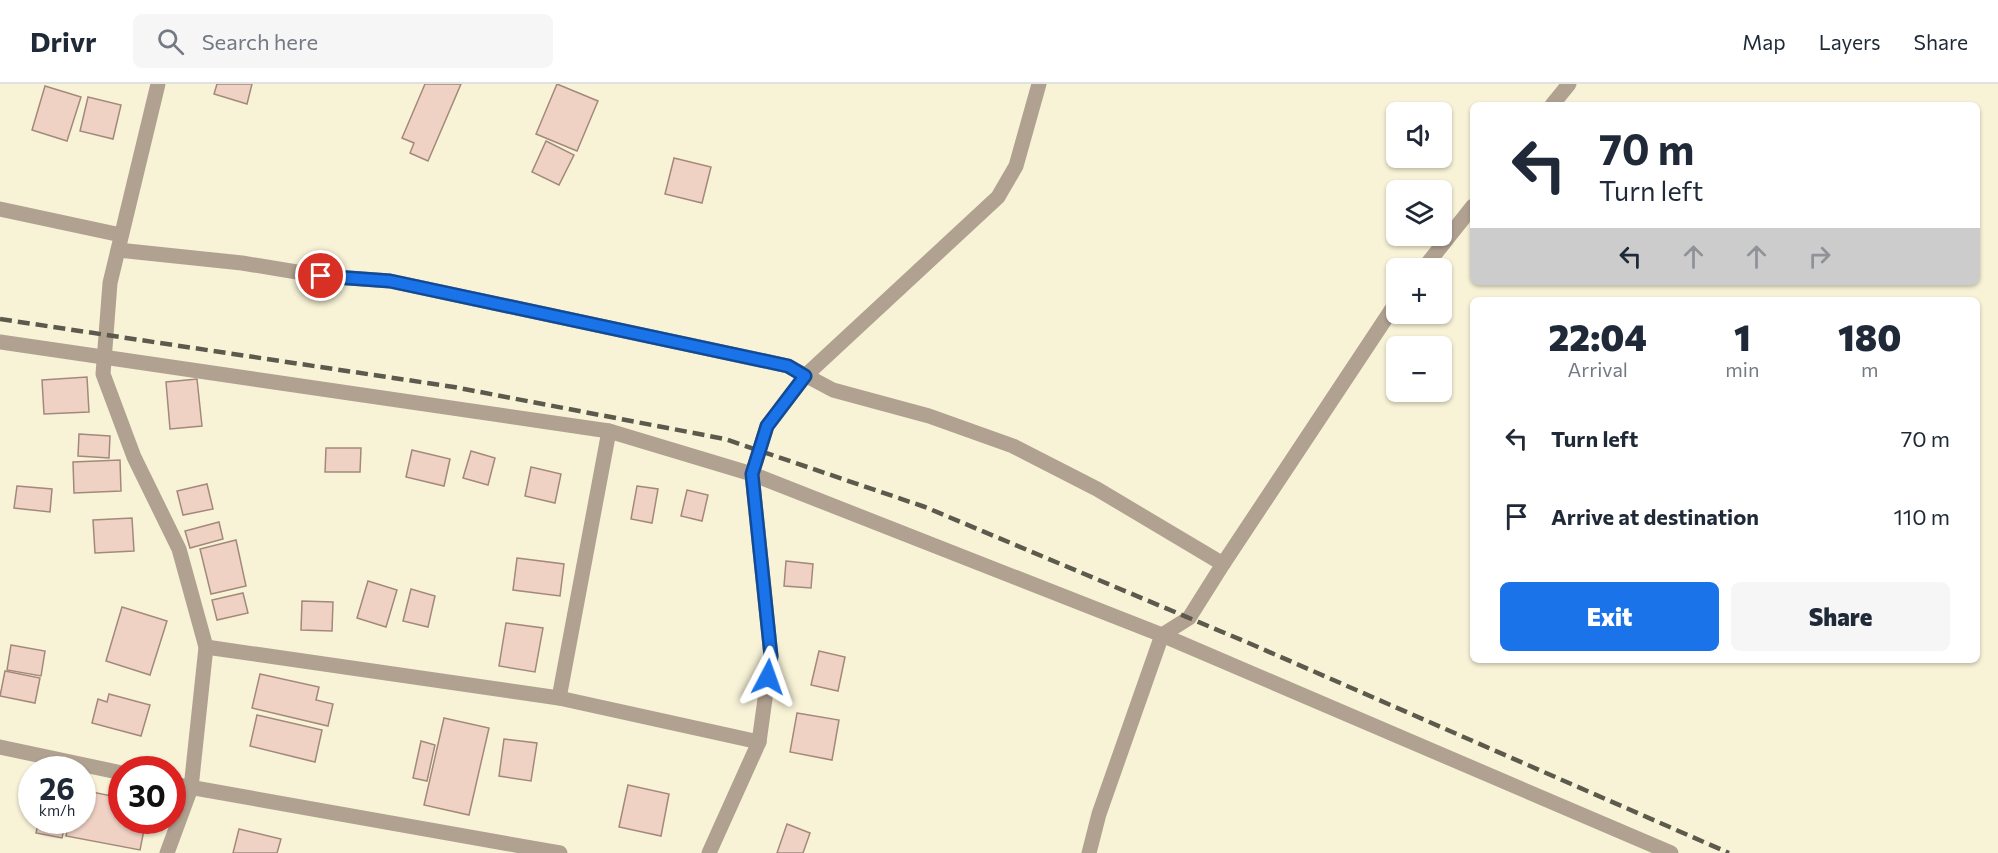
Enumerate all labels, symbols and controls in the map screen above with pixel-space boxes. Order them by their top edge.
search box [133,14,553,68]
text: Drivr [30,24,97,58]
icon: search [154,25,187,58]
text: Search here [202,28,318,55]
text: Map [1742,29,1786,54]
text: Layers [1819,29,1881,54]
text: Share [1914,29,1968,54]
map controls [1386,102,1452,402]
button: sound [1386,102,1452,168]
text: 70 m [1599,122,1694,174]
icon: left [1500,126,1578,204]
text: Turn left [1599,174,1703,207]
button: layers [1386,180,1452,246]
icon: left [1614,240,1647,273]
icon: ahead [1677,240,1710,273]
icon: ahead [1740,240,1773,273]
icon: right [1803,240,1836,273]
pin [295,250,346,301]
button: + [1386,258,1452,324]
icon: arrive [304,259,337,292]
text: 22:04 [1549,314,1647,358]
text: 1 [1734,314,1751,358]
text: 180 [1838,314,1901,358]
button: − [1386,336,1452,402]
text: Arrival [1567,357,1628,381]
text: min [1725,357,1759,381]
text: m [1861,357,1878,381]
icon: left [1500,422,1533,455]
text: Turn left [1551,425,1638,452]
text: 70 m [1901,425,1950,452]
icon: arrive [1500,500,1533,533]
text: Arrive at destination [1551,503,1759,530]
text: 110 m [1893,503,1950,530]
button: Exit [1500,582,1719,651]
button: Share [1731,582,1950,651]
position arrow [736,645,800,709]
speed limit sign: 30 [108,756,186,834]
text: 26 [39,769,75,806]
text: km/h [39,801,75,819]

